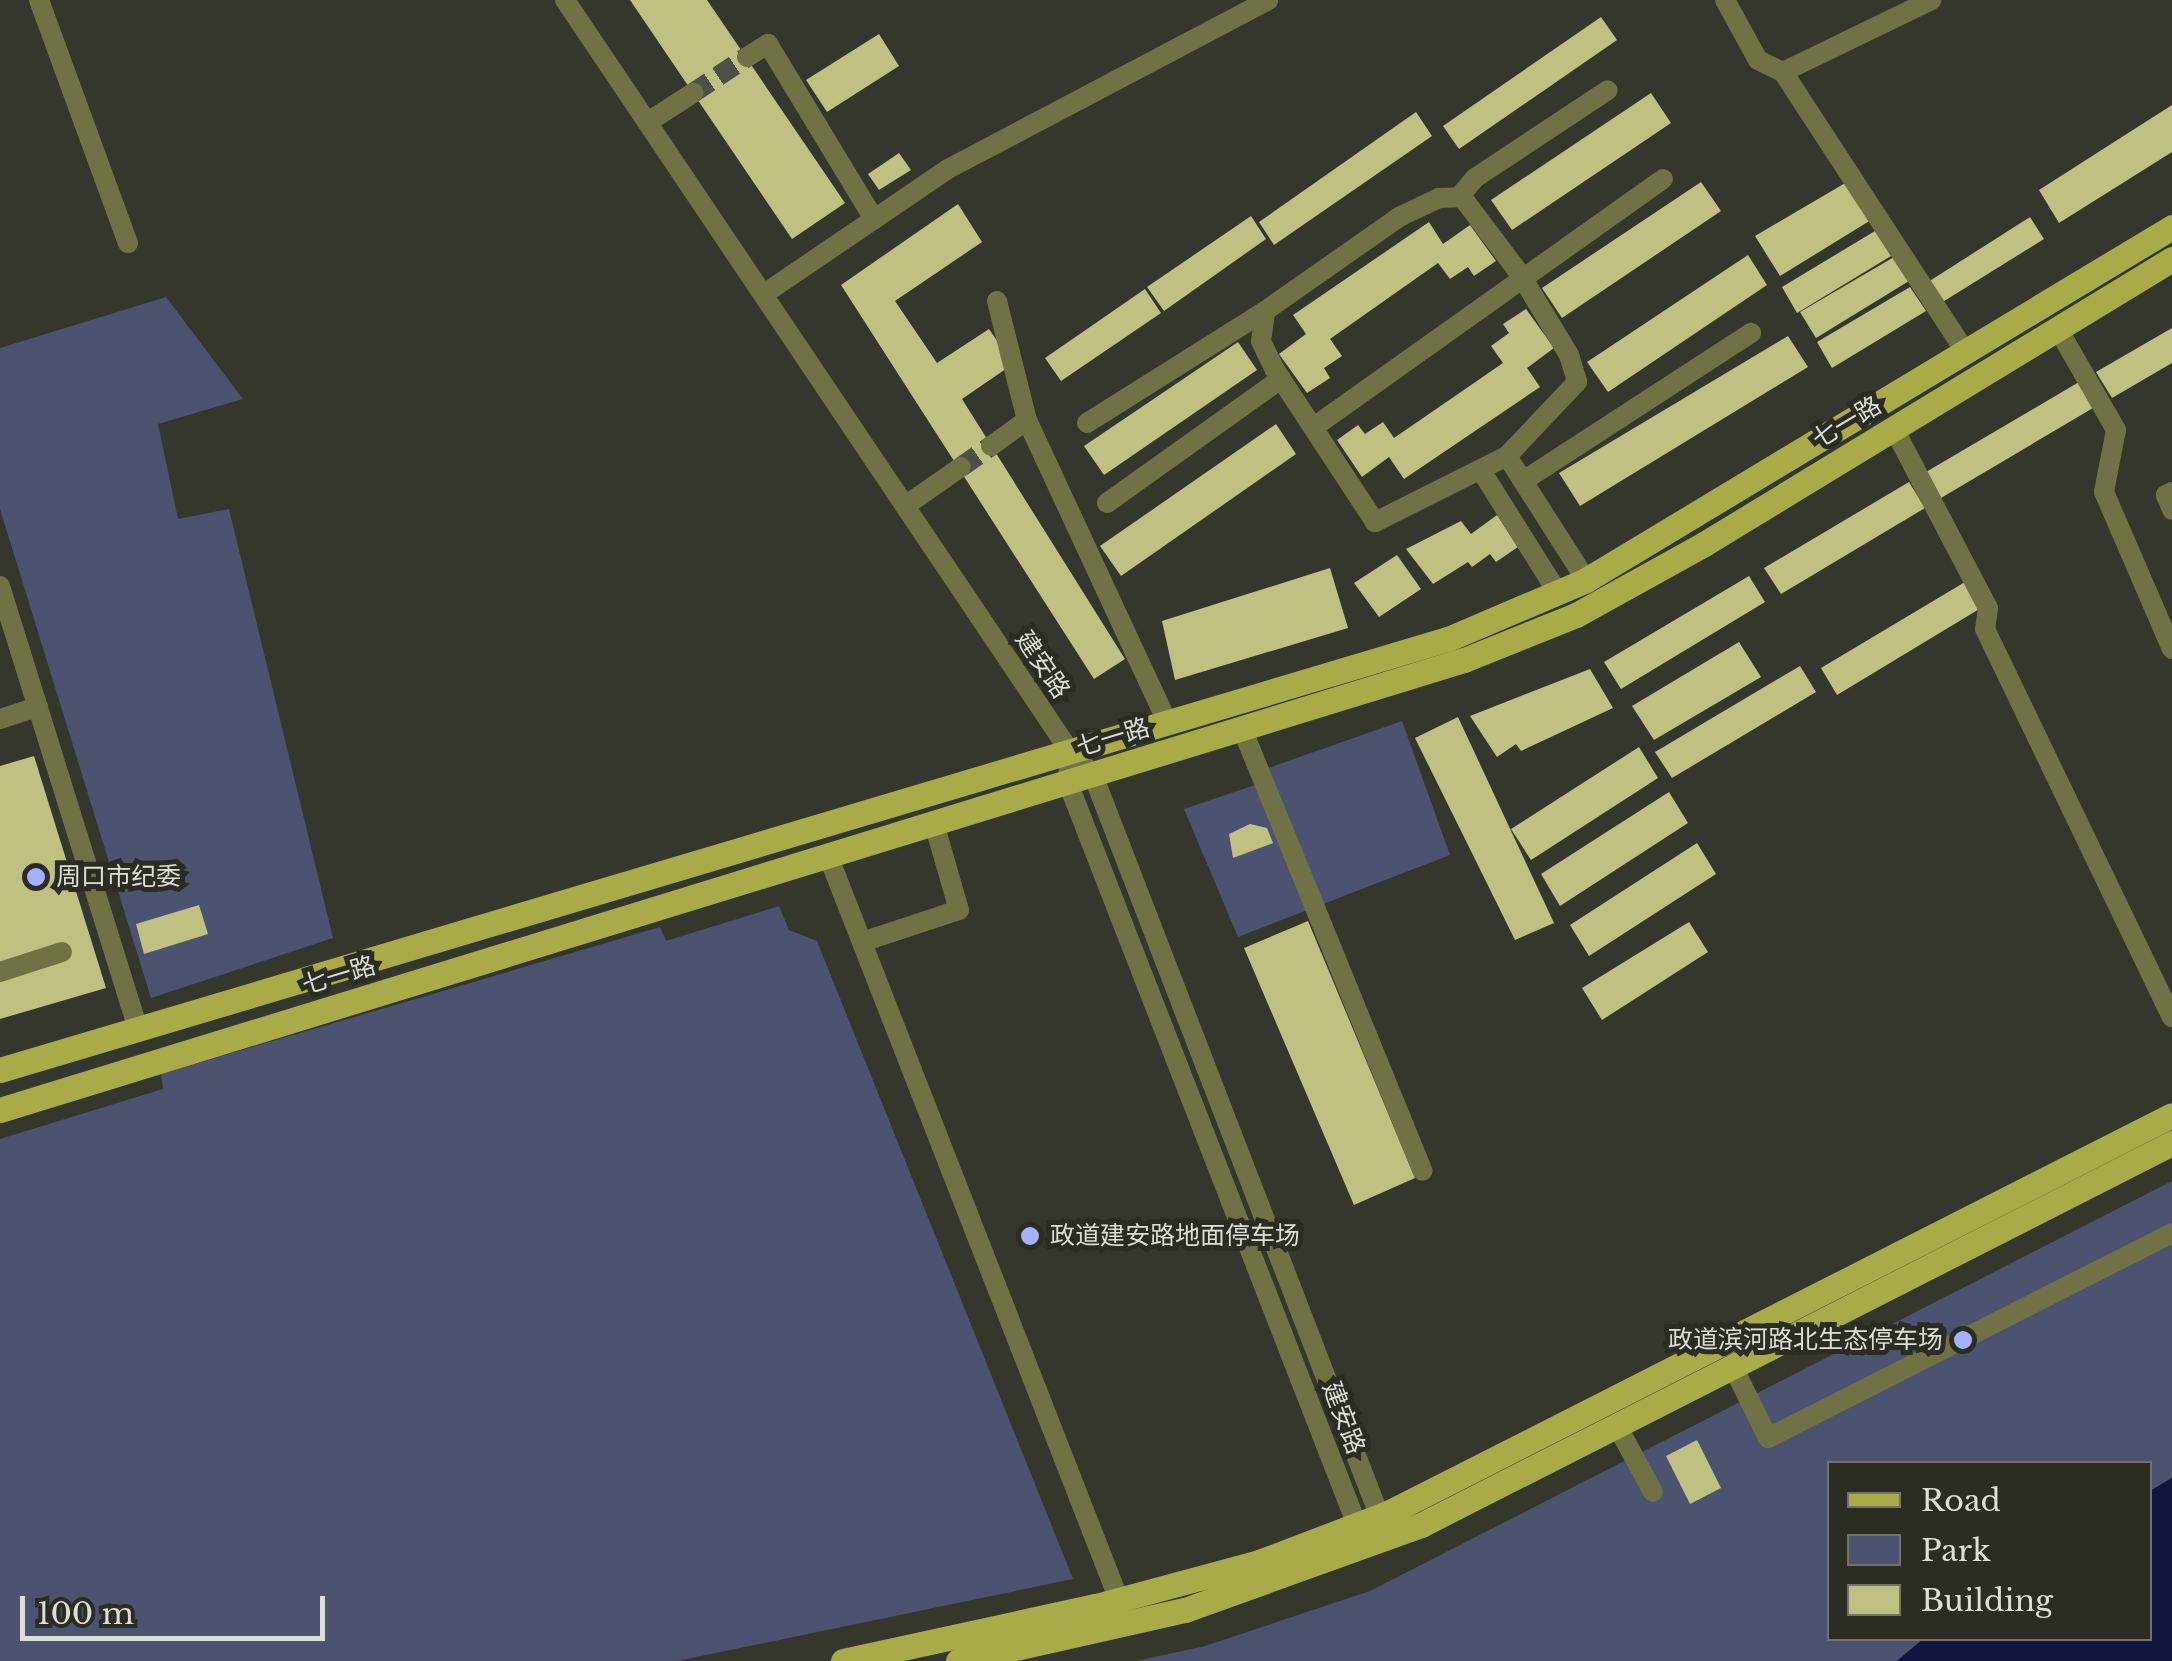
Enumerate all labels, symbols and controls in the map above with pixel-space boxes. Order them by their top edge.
street label: 七一路 [1807,391,1887,455]
street label: 建安路 [1009,626,1075,704]
street label: 七一路 [1073,713,1153,763]
place label: 周口市纪委 [56,862,181,892]
marker: 周口市纪委 [25,866,47,888]
street label: 七一路 [299,951,379,1001]
place label: 政道建安路地面停车场 [1050,1221,1300,1251]
marker: 政道建安路地面停车场 [1019,1225,1041,1247]
place label: 政道滨河路北生态停车场 [1668,1325,1943,1355]
marker: 政道滨河路北生态停车场 [1952,1329,1974,1351]
street label: 建安路 [1316,1378,1370,1458]
legend [1827,1461,2152,1641]
text: Road [1921,1482,2001,1519]
text: Park [1921,1532,1991,1569]
scale bar [25,1576,330,1638]
text: Building [1921,1582,2053,1619]
text: 100 m [37,1595,134,1632]

